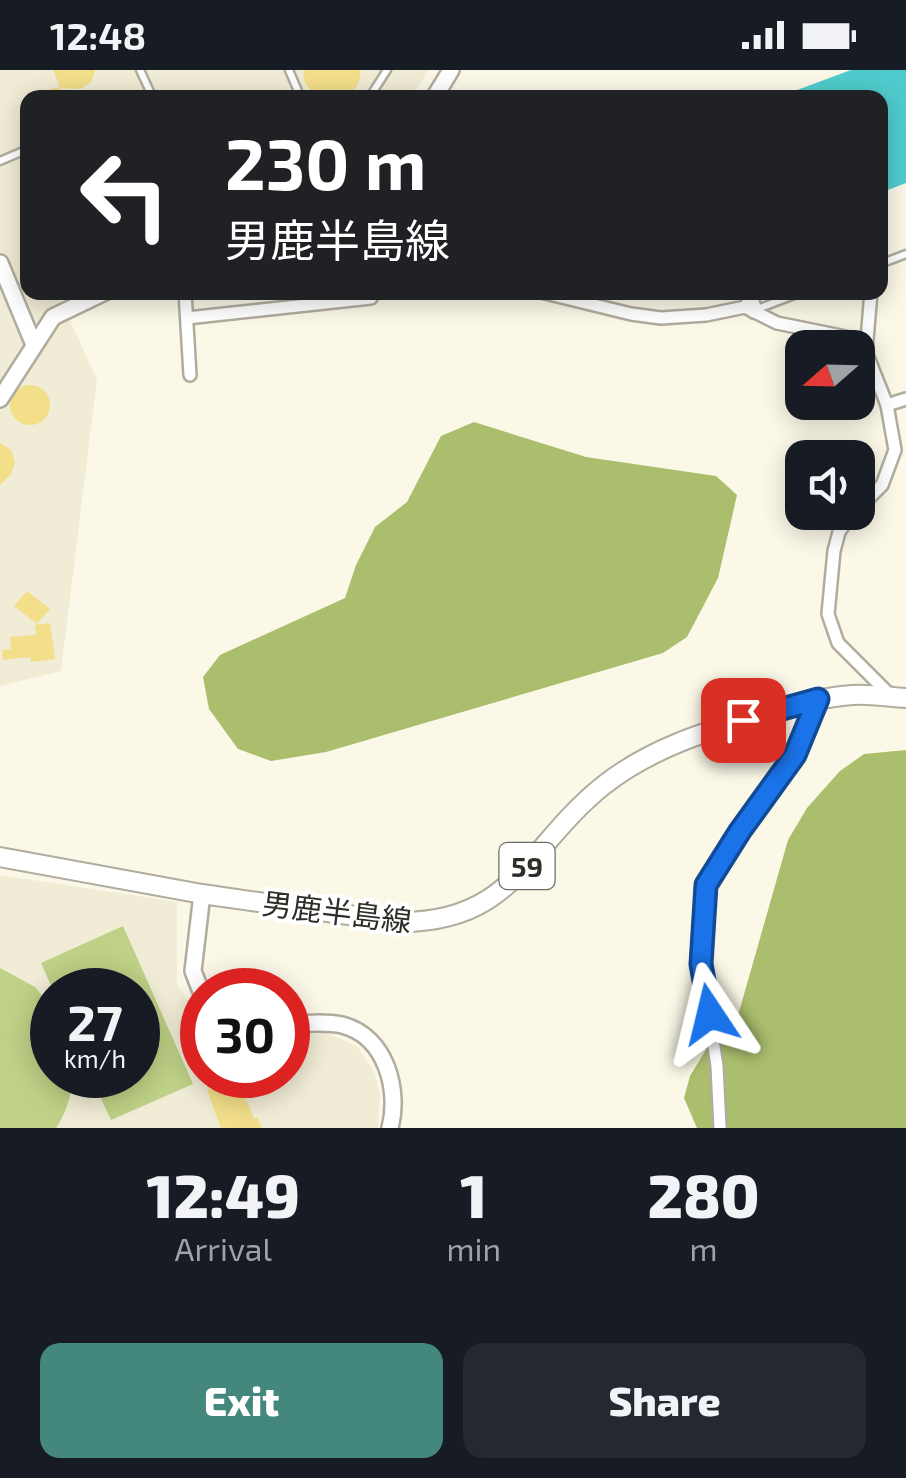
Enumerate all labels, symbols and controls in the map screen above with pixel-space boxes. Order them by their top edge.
text: 12:48 [50,12,146,58]
text: 230 m [225,120,426,204]
icon: left [60,130,190,260]
text: 男鹿半島線 [225,212,450,266]
north arrow [785,330,875,420]
map controls [785,330,875,530]
button: sound [785,440,875,530]
pin [701,678,786,763]
icon: arrive [716,693,771,748]
road number: 59 [500,843,554,889]
street label: 男鹿半島線 [260,884,414,938]
position arrow [658,962,762,1066]
speed limit sign: 30 [180,968,310,1098]
text: 27 [67,991,123,1051]
text: km/h [64,1043,126,1073]
text: 12:49 [146,1158,300,1230]
text: 1 [460,1158,487,1230]
text: 280 [647,1158,760,1230]
text: Arrival [175,1229,272,1267]
text: min [446,1229,501,1267]
text: m [689,1229,718,1267]
button: Exit [40,1343,443,1458]
button: Share [463,1343,866,1458]

